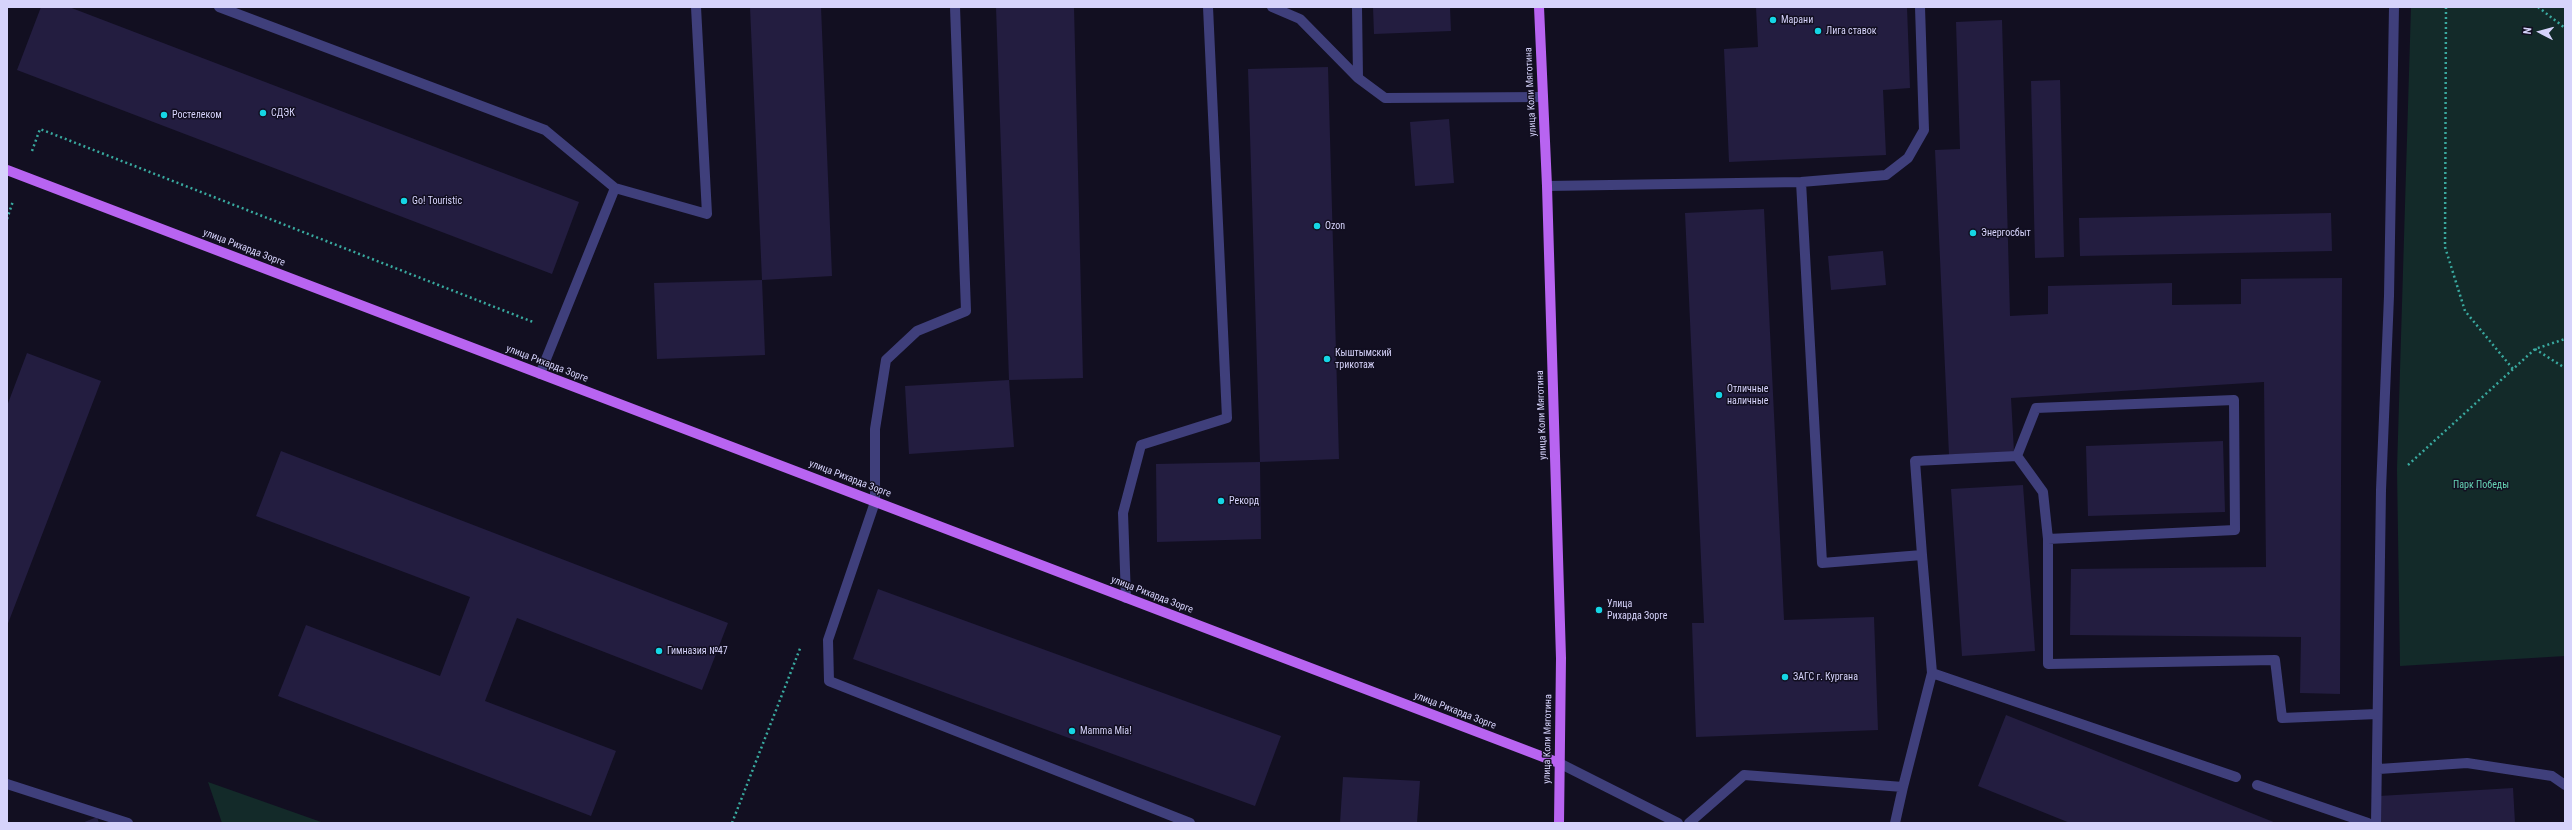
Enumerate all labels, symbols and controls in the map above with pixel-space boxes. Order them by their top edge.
north arrow [2520,12,2560,52]
place label: Марани [1781,14,1813,26]
marker: Марани [1768,15,1778,25]
place label: Лига ставок [1826,25,1876,37]
marker: Лига ставок [1813,26,1823,36]
text: N [2521,27,2534,35]
street label: улица Коли Мяготина [1523,47,1539,137]
place label: СДЭК [271,107,295,119]
marker: СДЭК [258,108,268,118]
place label: Ростелеком [172,109,222,121]
marker: Ростелеком [159,110,169,120]
place label: Go! Touristic [412,195,462,207]
marker: Go! Touristic [399,196,409,206]
place label: Ozon [1325,220,1345,232]
marker: Ozon [1312,221,1322,231]
street label: улица Рихарда Зорге [201,227,287,269]
place label: Энергосбыт [1981,227,2031,239]
marker: Энергосбыт [1968,228,1978,238]
street label: улица Рихарда Зорге [504,343,590,385]
place label: Кыштымский трикотаж [1335,347,1392,370]
marker: Кыштымский трикотаж [1322,354,1332,364]
street label: улица Коли Мяготина [1534,370,1550,460]
place label: Отличные наличные [1727,383,1768,406]
marker: Отличные наличные [1714,390,1724,400]
street label: улица Рихарда Зорге [807,458,893,500]
park label: Парк Победы [2453,479,2509,491]
place label: Рекорд [1229,495,1259,507]
marker: Рекорд [1216,496,1226,506]
street label: улица Рихарда Зорге [1109,574,1195,616]
place label: Улица Рихарда Зорге [1607,598,1668,622]
marker: Улица Рихарда Зорге [1594,605,1604,615]
place label: Гимназия №47 [667,645,728,657]
marker: Гимназия №47 [654,646,664,656]
place label: ЗАГС г. Кургана [1793,671,1858,683]
marker: ЗАГС г. Кургана [1780,672,1790,682]
street label: улица Рихарда Зорге [1412,690,1498,732]
street label: улица Коли Мяготина [1541,694,1555,784]
place label: Mamma Mia! [1080,725,1132,737]
marker: Mamma Mia! [1067,726,1077,736]

